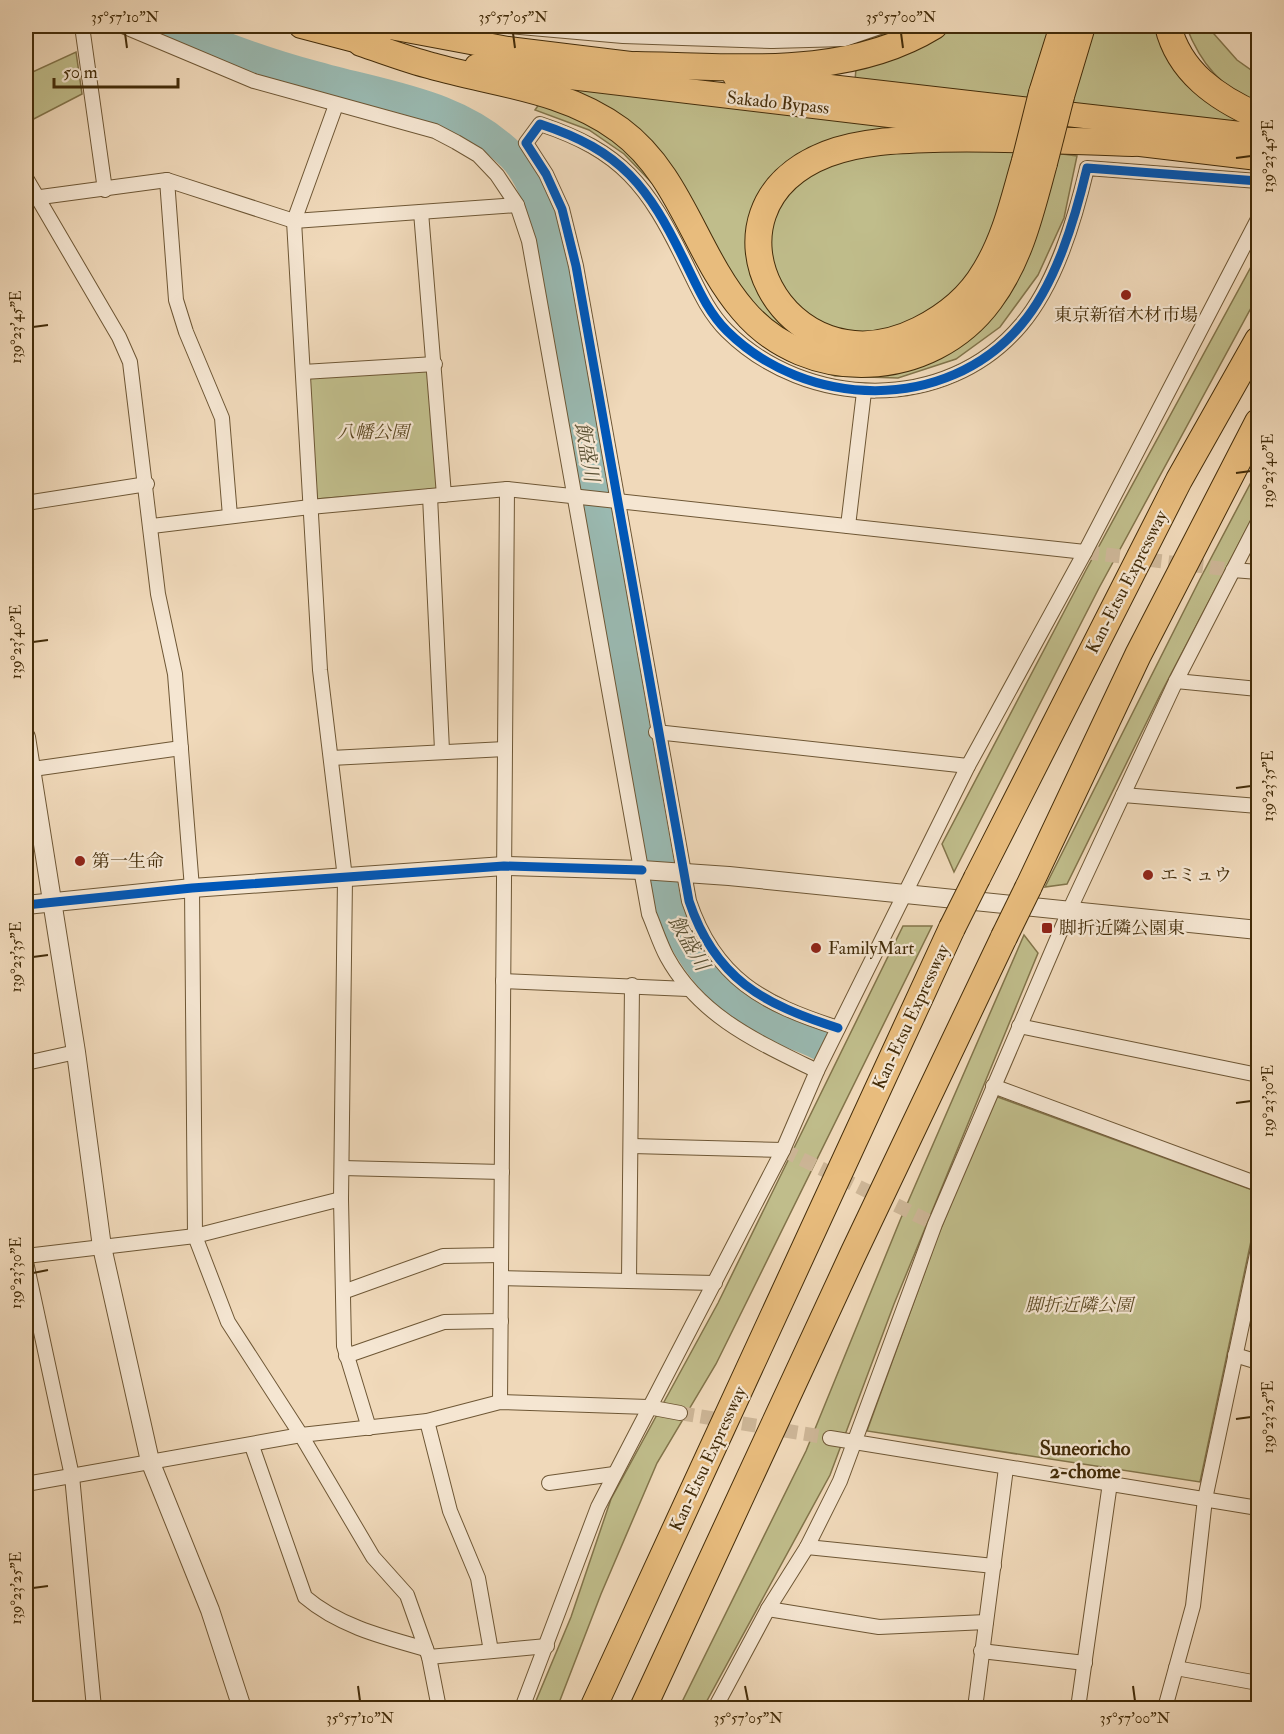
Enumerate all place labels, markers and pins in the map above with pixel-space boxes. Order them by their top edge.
marker: 東京新宿木材市場 [1119,288,1133,302]
place label: 東京新宿木材市場 [1054,304,1198,327]
place label: 第一生命 [92,850,164,873]
marker: 第一生命 [73,854,87,868]
place label: エミュウ [1160,864,1232,887]
marker: エミュウ [1141,868,1155,882]
place label: 脚折近隣公園東 [1059,917,1185,940]
marker: 脚折近隣公園東 [1040,921,1054,935]
place label: FamilyMart [828,937,914,960]
marker: FamilyMart [809,941,823,955]

